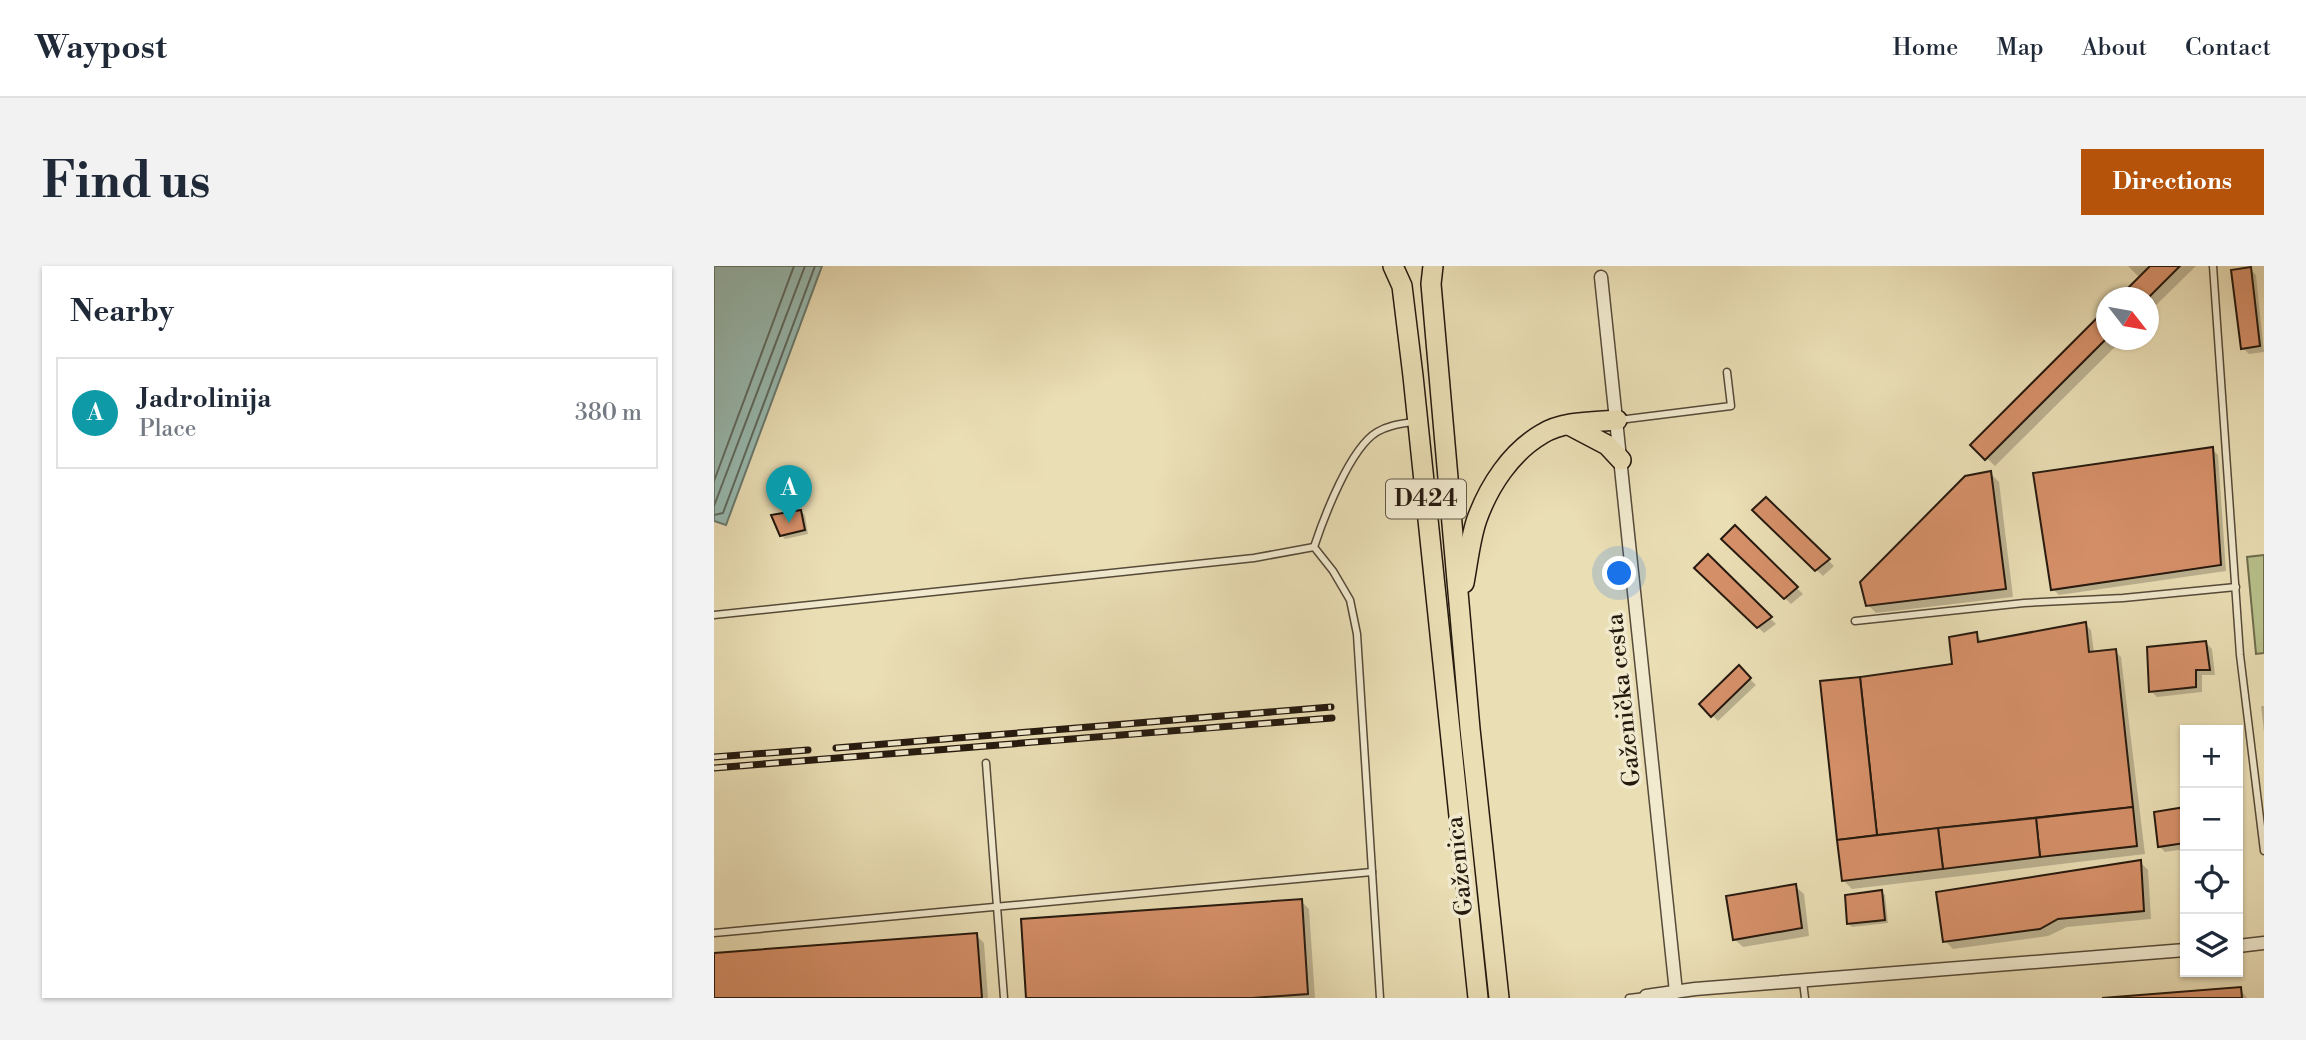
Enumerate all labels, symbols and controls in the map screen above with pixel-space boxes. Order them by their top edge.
text: Waypost [35,28,167,69]
text: Home [1893,33,1958,63]
text: Map [1996,33,2044,63]
text: About [2082,33,2147,63]
text: Contact [2185,33,2271,63]
button: Directions [2081,149,2264,215]
text: Find us [42,152,211,213]
north arrow [2096,287,2159,350]
text: Nearby [70,293,174,331]
text: Jadrolinija [139,383,271,415]
text: A [87,399,103,427]
text: 380 m [575,399,642,427]
text: Place [139,415,196,443]
pin: A [766,465,812,523]
road number: D424 [1386,480,1466,518]
your location [1602,556,1636,590]
street label: Gaženička cesta [1600,611,1648,788]
map controls [2180,725,2243,977]
button: + [2180,725,2243,788]
button: − [2180,788,2243,851]
street label: Gaženica [1440,814,1480,917]
button: locate [2180,851,2243,914]
button: layers [2180,914,2243,977]

